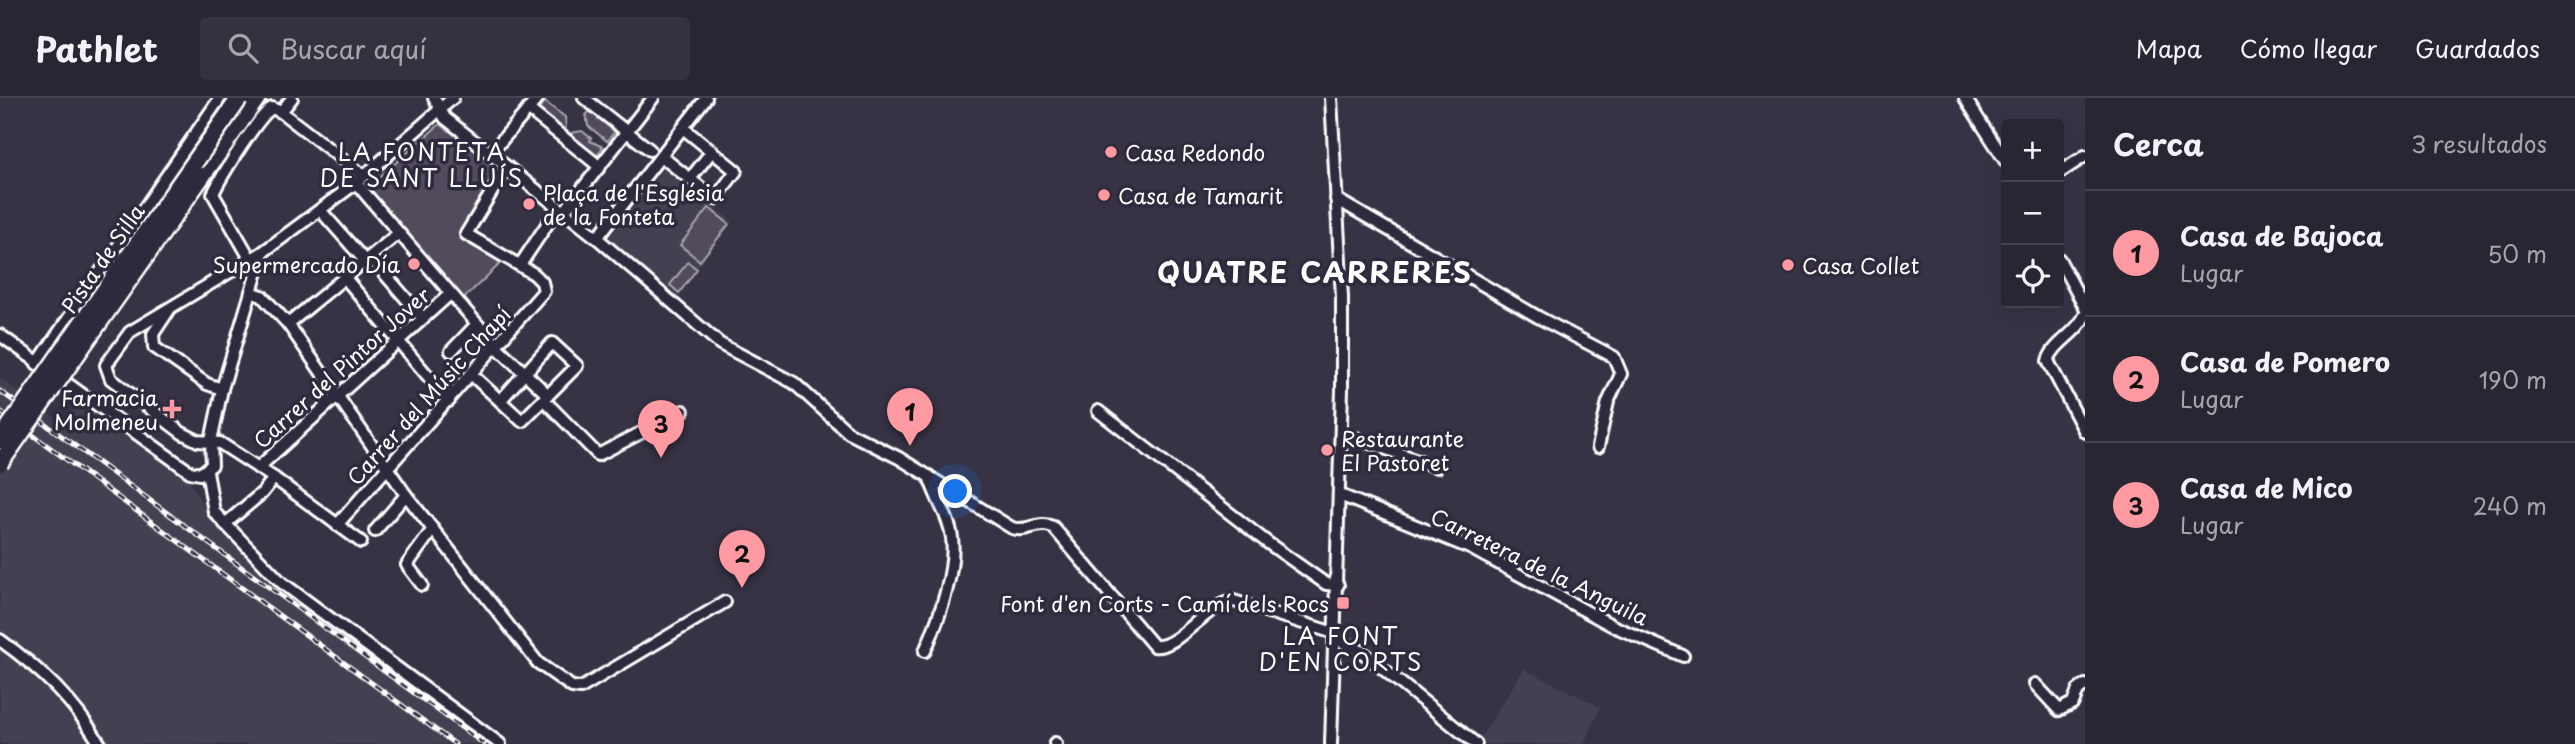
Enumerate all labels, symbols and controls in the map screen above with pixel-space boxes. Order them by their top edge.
search box [200,17,690,80]
text: Pathlet [35,23,158,73]
icon: search [224,29,262,67]
text: Buscar aquí [280,29,426,68]
text: Mapa [2136,30,2202,66]
text: Cómo llegar [2240,30,2377,66]
text: Guardados [2415,30,2540,66]
map controls [2001,119,2064,308]
button: + [2001,119,2064,182]
text: Cerca [2113,121,2204,166]
text: 3 resultados [2411,126,2547,161]
district label: LA FONTETA DE SANT LLUÍS [320,134,524,195]
place label: Casa Redondo [1125,136,1265,168]
marker: Casa Redondo [1103,144,1119,160]
place label: Plaça de l'Església de la Fonteta [543,176,724,232]
place label: Casa de Tamarit [1118,179,1283,211]
button: − [2001,182,2064,245]
marker: Casa de Tamarit [1096,187,1112,203]
marker: Plaça de l'Església de la Fonteta [521,196,537,212]
street label: Pista de Silla [52,197,152,319]
text: Casa de Bajoca [2180,216,2384,255]
text: 1 [2131,236,2142,271]
text: 50 m [2487,236,2547,271]
button: locate [2001,245,2064,308]
place label: Supermercado Día [213,248,400,280]
place label: Casa Collet [1802,249,1919,281]
district label: QUATRE CARRERES [1157,250,1473,293]
text: Lugar [2180,255,2243,290]
marker: Supermercado Día [406,256,422,272]
marker: Casa Collet [1780,257,1796,273]
street label: Carrer del Pintor Jover [246,279,437,455]
street label: Carrer del Músic Chapí [339,298,517,492]
text: Casa de Pomero [2180,342,2390,381]
text: 2 [2128,362,2144,397]
text: 190 m [2479,362,2547,397]
place label: Farmacia Molmeneu [54,381,158,437]
text: Lugar [2180,381,2243,416]
pin: 1 [887,388,933,446]
pin: 3 [638,400,684,458]
marker: Farmacia Molmeneu [164,401,180,417]
place label: Restaurante El Pastoret [1341,422,1464,478]
marker: Restaurante El Pastoret [1319,442,1335,458]
text: Casa de Mico [2180,468,2353,507]
your location [938,474,972,508]
text: 3 [2128,488,2144,523]
text: 240 m [2473,488,2547,523]
street label: Carretera de la Anguila [1426,499,1655,633]
text: Lugar [2180,507,2243,542]
pin: 2 [719,530,765,588]
place label: Font d'en Corts - Camí dels Rocs [1000,587,1329,619]
marker: Font d'en Corts - Camí dels Rocs [1335,595,1351,611]
district label: LA FONT D'EN CORTS [1259,618,1423,679]

